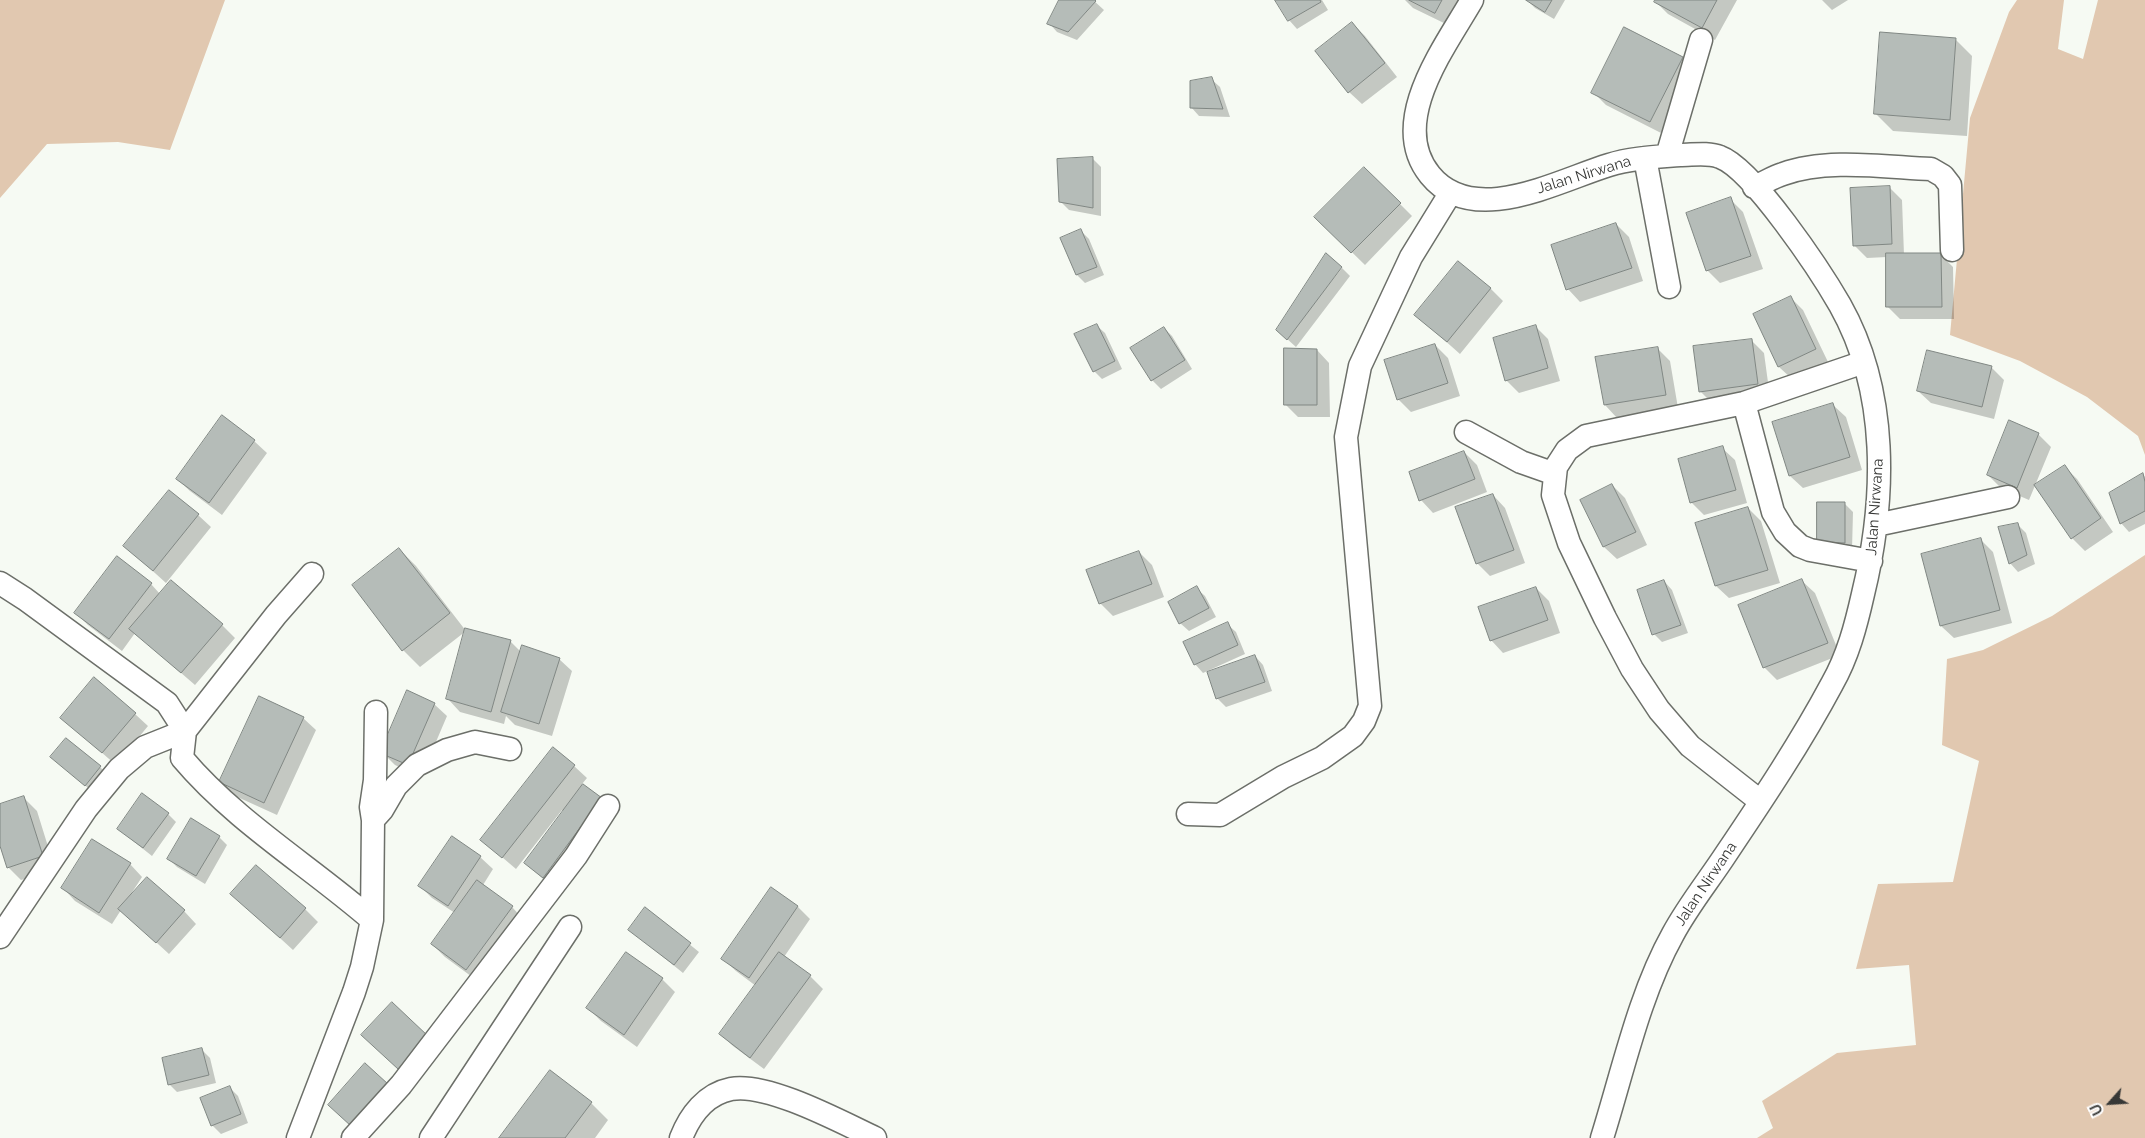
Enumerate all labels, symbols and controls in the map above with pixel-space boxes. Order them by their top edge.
street label: Jalan Nirwana [1535,152,1633,198]
street label: Jalan Nirwana [1863,458,1887,556]
street label: Jalan Nirwana [1671,839,1741,929]
north arrow [2085,1078,2135,1128]
text: U [2087,1101,2106,1118]

